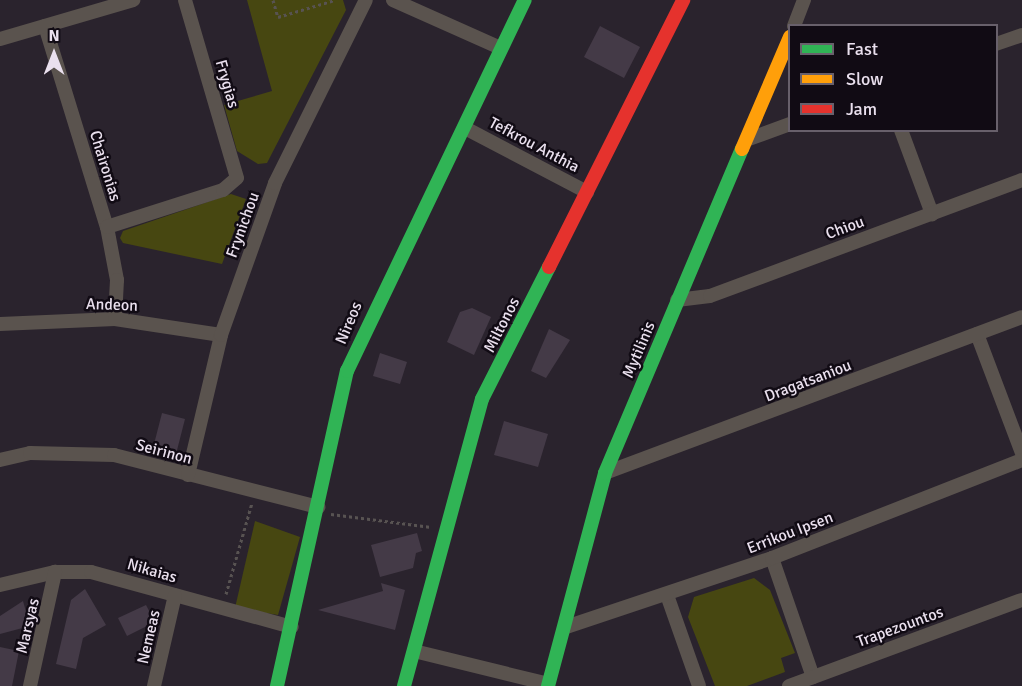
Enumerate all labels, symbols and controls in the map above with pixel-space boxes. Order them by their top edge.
north arrow [24,24,84,84]
legend [788,24,998,132]
text: N [48,26,60,46]
text: Fast [846,38,878,60]
street label: Frygias [211,58,243,110]
text: Slow [846,68,883,90]
text: Jam [846,98,877,120]
street label: Tefkrou Anthia [486,113,582,177]
street label: Chaironias [85,128,125,204]
street label: Frynichou [222,190,264,260]
street label: Chiou [823,212,867,244]
street label: Andeon [86,294,138,316]
street label: Miltonos [480,294,524,356]
street label: Nireos [332,299,366,347]
street label: Mytilinis [619,319,659,381]
street label: Dragatsaniou [762,356,854,406]
street label: Seirinon [134,435,194,469]
street label: Errikou Ipsen [744,508,836,558]
street label: Nikaias [125,555,179,587]
street label: Marsyas [12,596,44,656]
street label: Trapezountos [854,602,946,652]
street label: Nemeas [133,608,165,666]

